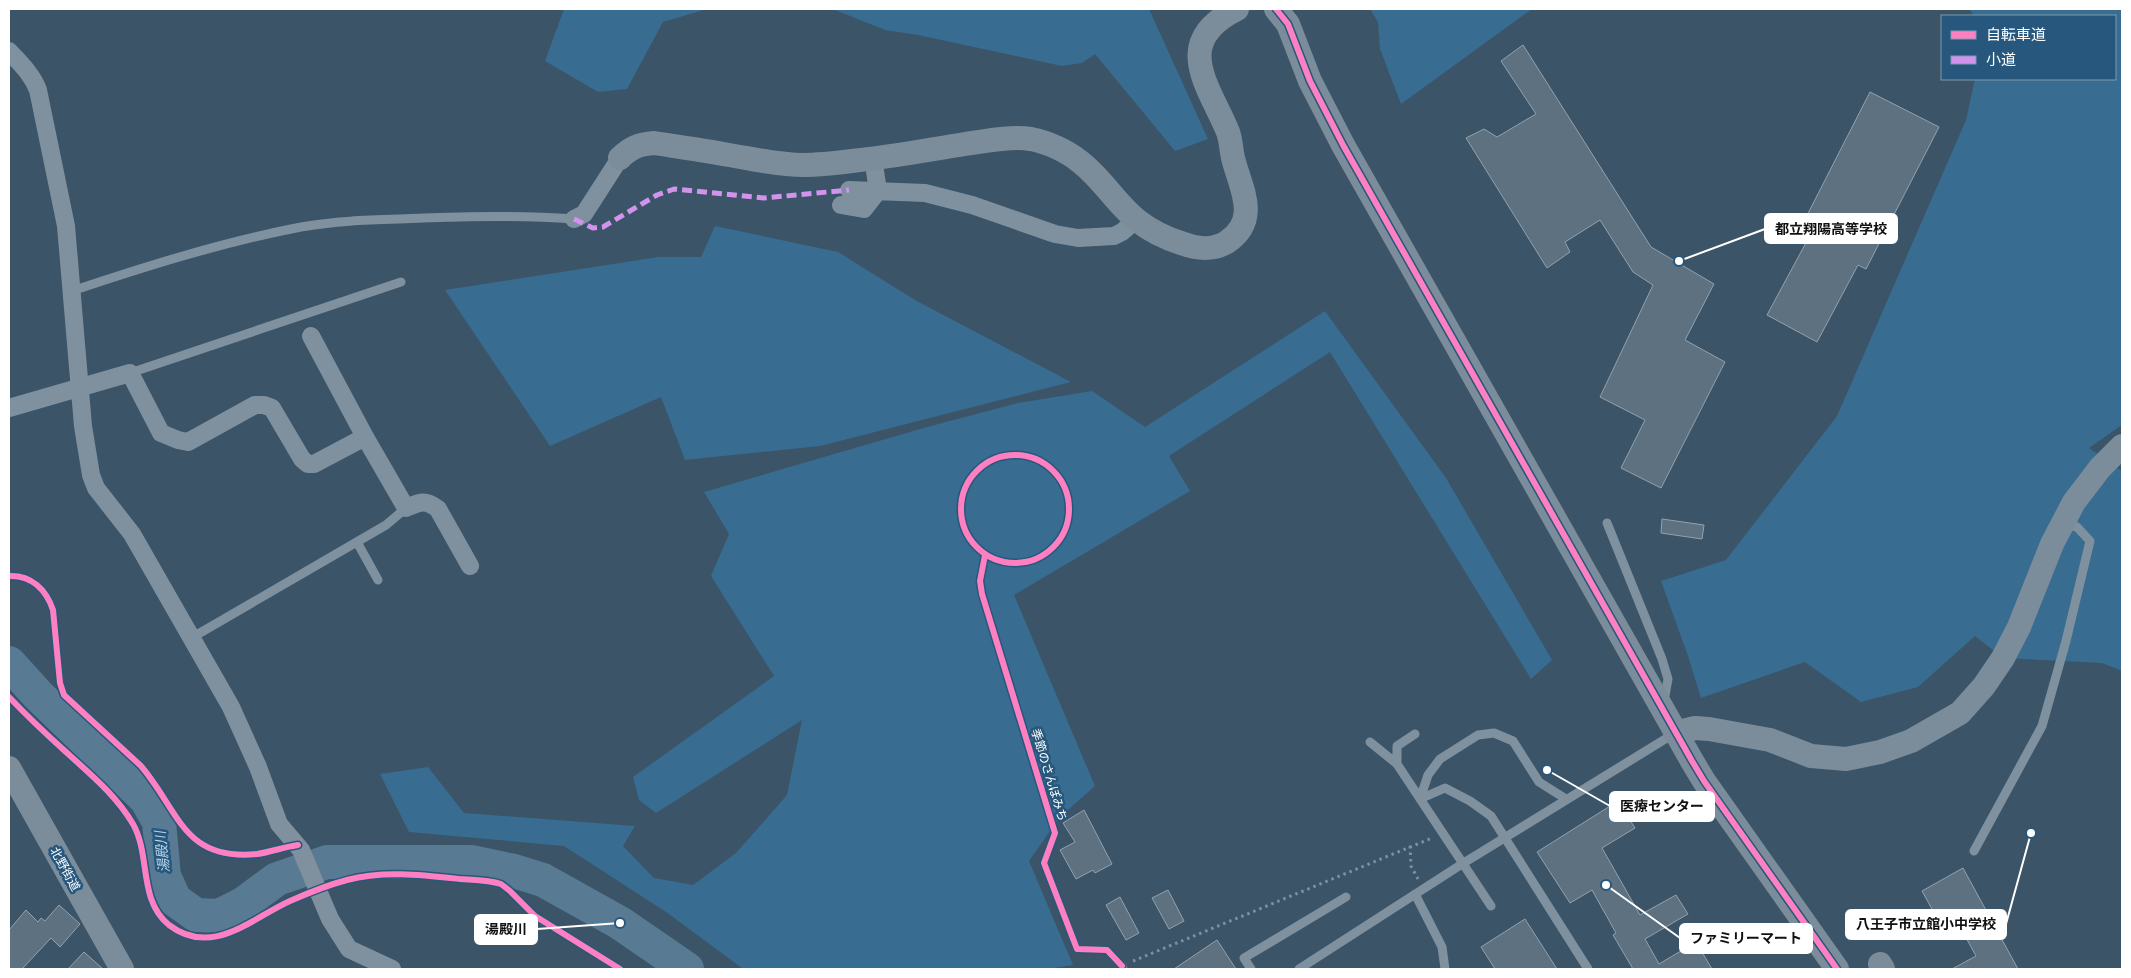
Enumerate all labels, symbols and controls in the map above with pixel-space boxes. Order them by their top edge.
legend [1941,15,2116,80]
text: 自転車道 [1986,24,2046,44]
text: 小道 [1986,49,2016,69]
callout: 都立翔陽高等学校 [1765,214,1897,243]
text: 都立翔陽高等学校 [1775,219,1887,238]
street label: 季節のさんぽみち [1027,726,1072,823]
callout: 医療センター [1610,792,1714,821]
text: 医療センター [1620,796,1704,815]
water label: 湯殿川 [150,828,173,874]
street label: 北野街道 [46,844,85,894]
callout: 八王子市立館小中学校 [1846,910,2006,939]
text: 八王子市立館小中学校 [1856,914,1996,933]
callout: 湯殿川 [475,915,537,944]
text: 湯殿川 [485,919,527,938]
callout: ファミリーマート [1680,924,1812,953]
text: ファミリーマート [1690,928,1802,947]

